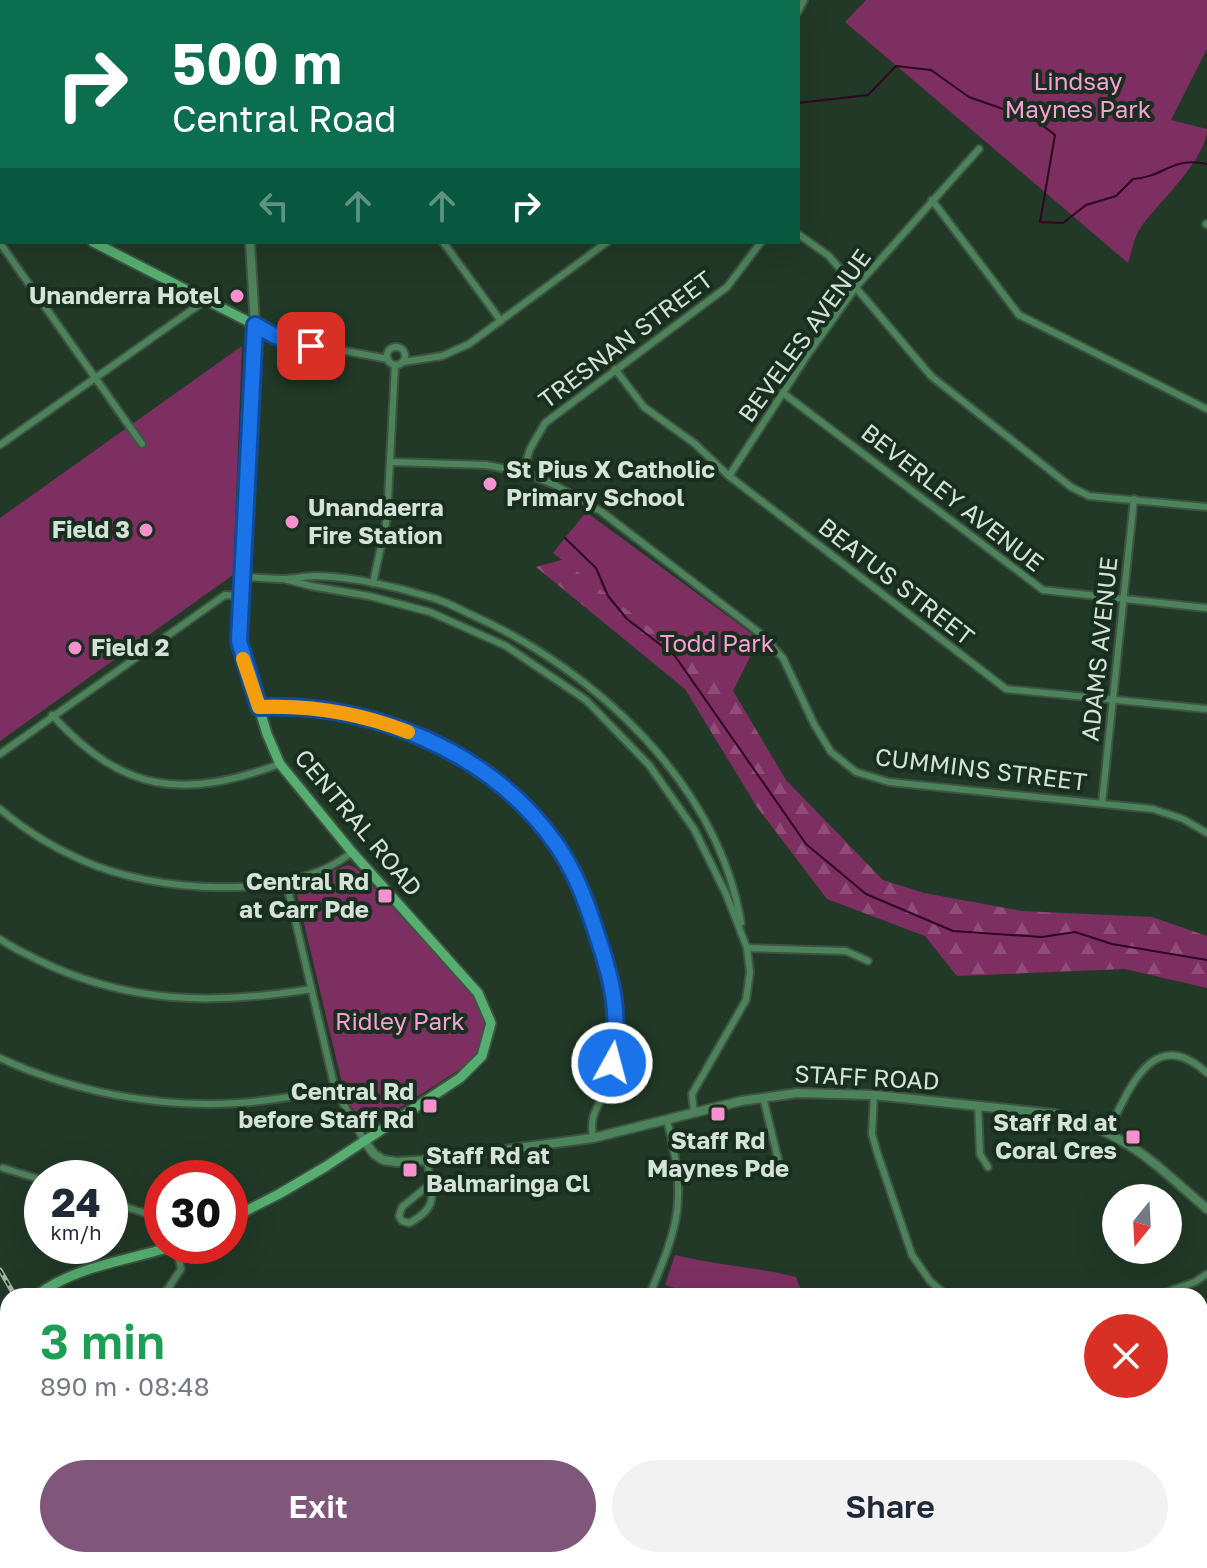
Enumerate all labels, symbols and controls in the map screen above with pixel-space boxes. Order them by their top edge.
text: 500 m [172,29,342,96]
icon: right [40,32,144,136]
park label: Lindsay Maynes Park [1005,66,1151,123]
text: Central Road [172,97,396,140]
icon: left [252,184,296,228]
icon: ahead [336,184,380,228]
icon: ahead [420,184,464,228]
icon: right [504,184,548,228]
street label: BEVELES AVENUE [731,243,876,427]
street label: TRESNAN STREET [532,264,718,414]
place label: Unanderra Hotel [29,280,221,309]
marker: Unanderra Hotel [228,287,246,305]
pin [277,312,345,380]
icon: arrive [289,324,333,368]
street label: BEVERLEY AVENUE [856,417,1050,577]
place label: St Pius X Catholic Primary School [506,454,715,511]
marker: St Pius X Catholic Primary School [481,475,499,493]
place label: Unandaerra Fire Station [308,492,444,549]
street label: BEATUS STREET [813,511,981,651]
marker: Unandaerra Fire Station [283,513,301,531]
place label: Field 3 [52,514,130,543]
marker: Field 3 [137,521,155,539]
street label: ADAMS AVENUE [1074,555,1123,743]
park label: Todd Park [660,628,774,657]
place label: Field 2 [91,632,169,661]
marker: Field 2 [66,639,84,657]
street label: CUMMINS STREET [874,741,1089,796]
street label: CENTRAL ROAD [289,743,429,901]
place label: Central Rd at Carr Pde [239,866,369,923]
marker: Central Rd at Carr Pde [376,887,394,905]
park label: Ridley Park [335,1006,465,1035]
position arrow [570,1021,654,1105]
street label: STAFF ROAD [794,1058,940,1095]
place label: Central Rd before Staff Rd [239,1076,414,1133]
marker: Central Rd before Staff Rd [421,1097,439,1115]
marker: Staff Rd Maynes Pde [709,1105,727,1123]
place label: Staff Rd at Coral Cres [993,1107,1117,1164]
place label: Staff Rd Maynes Pde [647,1125,789,1182]
marker: Staff Rd at Coral Cres [1124,1128,1142,1146]
place label: Staff Rd at Balmaringa Cl [426,1140,590,1197]
speed limit sign: 30 [144,1160,248,1264]
marker: Staff Rd at Balmaringa Cl [401,1161,419,1179]
text: 24 [51,1178,101,1226]
north arrow [1102,1184,1182,1264]
map controls [1102,1184,1182,1264]
text: km/h [51,1220,101,1244]
text: 3 min [40,1312,165,1370]
button: close [1084,1314,1168,1398]
text: 890 m · 08:48 [40,1371,210,1402]
button: Exit [40,1460,596,1552]
button: Share [612,1460,1168,1552]

